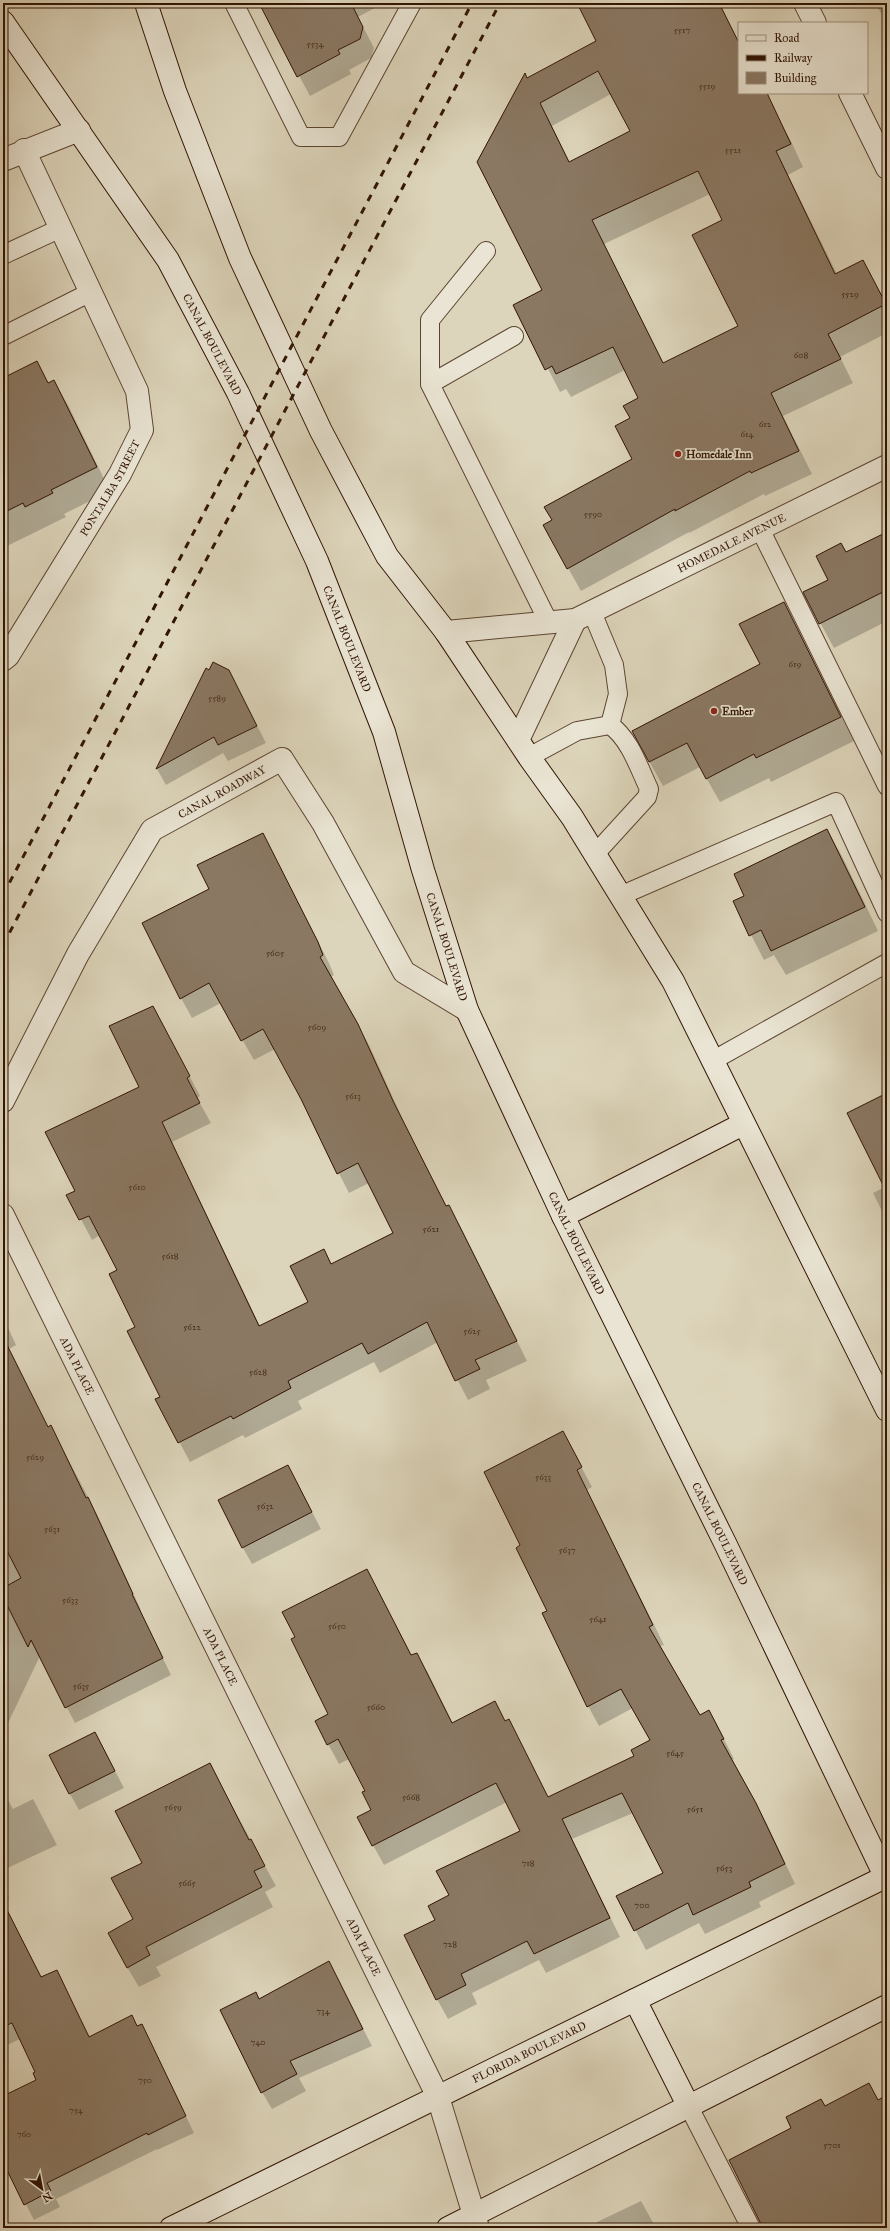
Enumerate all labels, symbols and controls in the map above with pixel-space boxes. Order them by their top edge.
legend [738,22,868,94]
house number: 5517 [674,24,691,35]
text: Road [774,31,800,45]
house number: 5534 [307,38,324,49]
text: Railway [774,51,813,65]
text: Building [774,71,817,86]
house number: 5519 [699,80,716,91]
house number: 5521 [725,144,742,155]
house number: 5529 [841,288,859,299]
street label: CANAL BOULEVARD [180,292,244,398]
house number: 608 [794,349,809,360]
house number: 612 [759,418,772,429]
house number: 614 [740,428,755,439]
street label: PONTALBA STREET [77,438,143,539]
place label: Homedale Inn [686,448,751,461]
marker: Homedale Inn [673,449,683,459]
house number: 5590 [584,508,602,519]
street label: HOMEDALE AVENUE [675,511,788,575]
street label: CANAL BOULEVARD [320,584,374,694]
house number: 619 [789,658,802,669]
house number: 5589 [208,692,226,703]
place label: Ember [722,705,754,718]
marker: Ember [709,706,719,716]
street label: CANAL ROADWAY [176,763,269,821]
street label: CANAL BOULEVARD [423,891,470,1003]
house number: 5605 [266,947,285,958]
house number: 5609 [308,1021,327,1032]
house number: 5613 [345,1090,361,1101]
house number: 5610 [128,1181,146,1192]
street label: CANAL BOULEVARD [546,1190,607,1297]
house number: 5621 [423,1223,440,1234]
house number: 5618 [161,1250,179,1261]
house number: 5622 [183,1321,201,1332]
house number: 5625 [463,1325,481,1336]
street label: ADA PLACE [57,1334,97,1397]
house number: 5628 [249,1366,267,1377]
house number: 5629 [26,1451,44,1462]
house number: 5633 [535,1471,551,1482]
street label: CANAL BOULEVARD [689,1480,750,1588]
house number: 5632 [257,1500,274,1511]
house number: 5631 [44,1523,60,1534]
house number: 5637 [558,1544,576,1555]
house number: 5633 [62,1594,78,1605]
house number: 5641 [589,1613,607,1624]
house number: 5650 [328,1620,346,1631]
street label: ADA PLACE [200,1624,240,1688]
house number: 5635 [73,1680,90,1691]
house number: 5660 [367,1701,385,1712]
house number: 5645 [666,1747,685,1758]
house number: 5668 [402,1791,420,1802]
house number: 5659 [164,1801,182,1812]
house number: 5651 [687,1803,704,1814]
house number: 718 [521,1857,535,1868]
house number: 5653 [716,1862,733,1873]
house number: 5665 [178,1877,197,1888]
house number: 700 [634,1899,650,1910]
street label: ADA PLACE [343,1915,383,1978]
house number: 728 [443,1938,457,1949]
house number: 734 [316,2005,331,2016]
street label: FLORIDA BOULEVARD [470,2019,589,2086]
house number: 740 [251,2036,265,2047]
house number: 750 [138,2074,152,2085]
house number: 754 [69,2104,84,2115]
house number: 760 [17,2128,31,2139]
house number: 5701 [823,2139,841,2150]
north arrow [22,2169,62,2209]
text: N [39,2189,54,2205]

